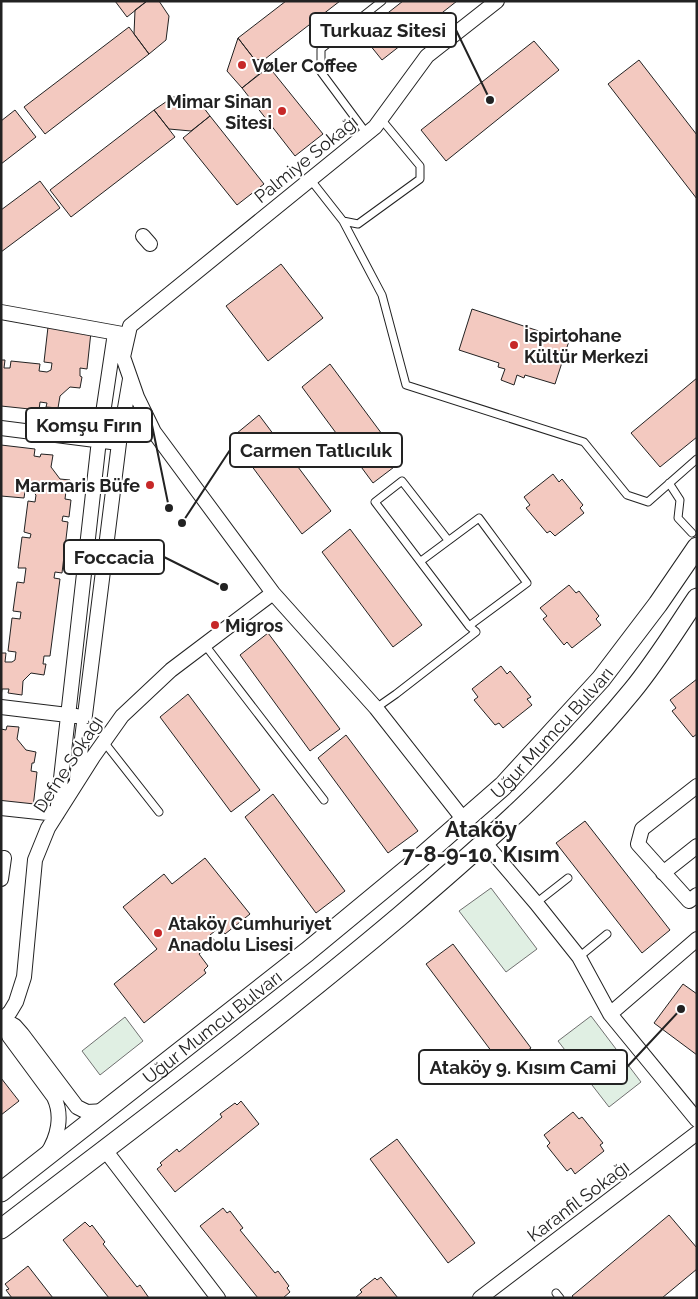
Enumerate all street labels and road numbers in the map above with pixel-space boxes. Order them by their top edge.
street label: Palmiye Sokağı [250,111,362,207]
street label: Uğur Mumcu Bulvarı [486,663,617,803]
street label: Defne Sokağı [29,712,107,816]
street label: Uğur Mumcu Bulvarı [138,966,286,1088]
street label: Karanfil Sokağı [523,1156,633,1246]

